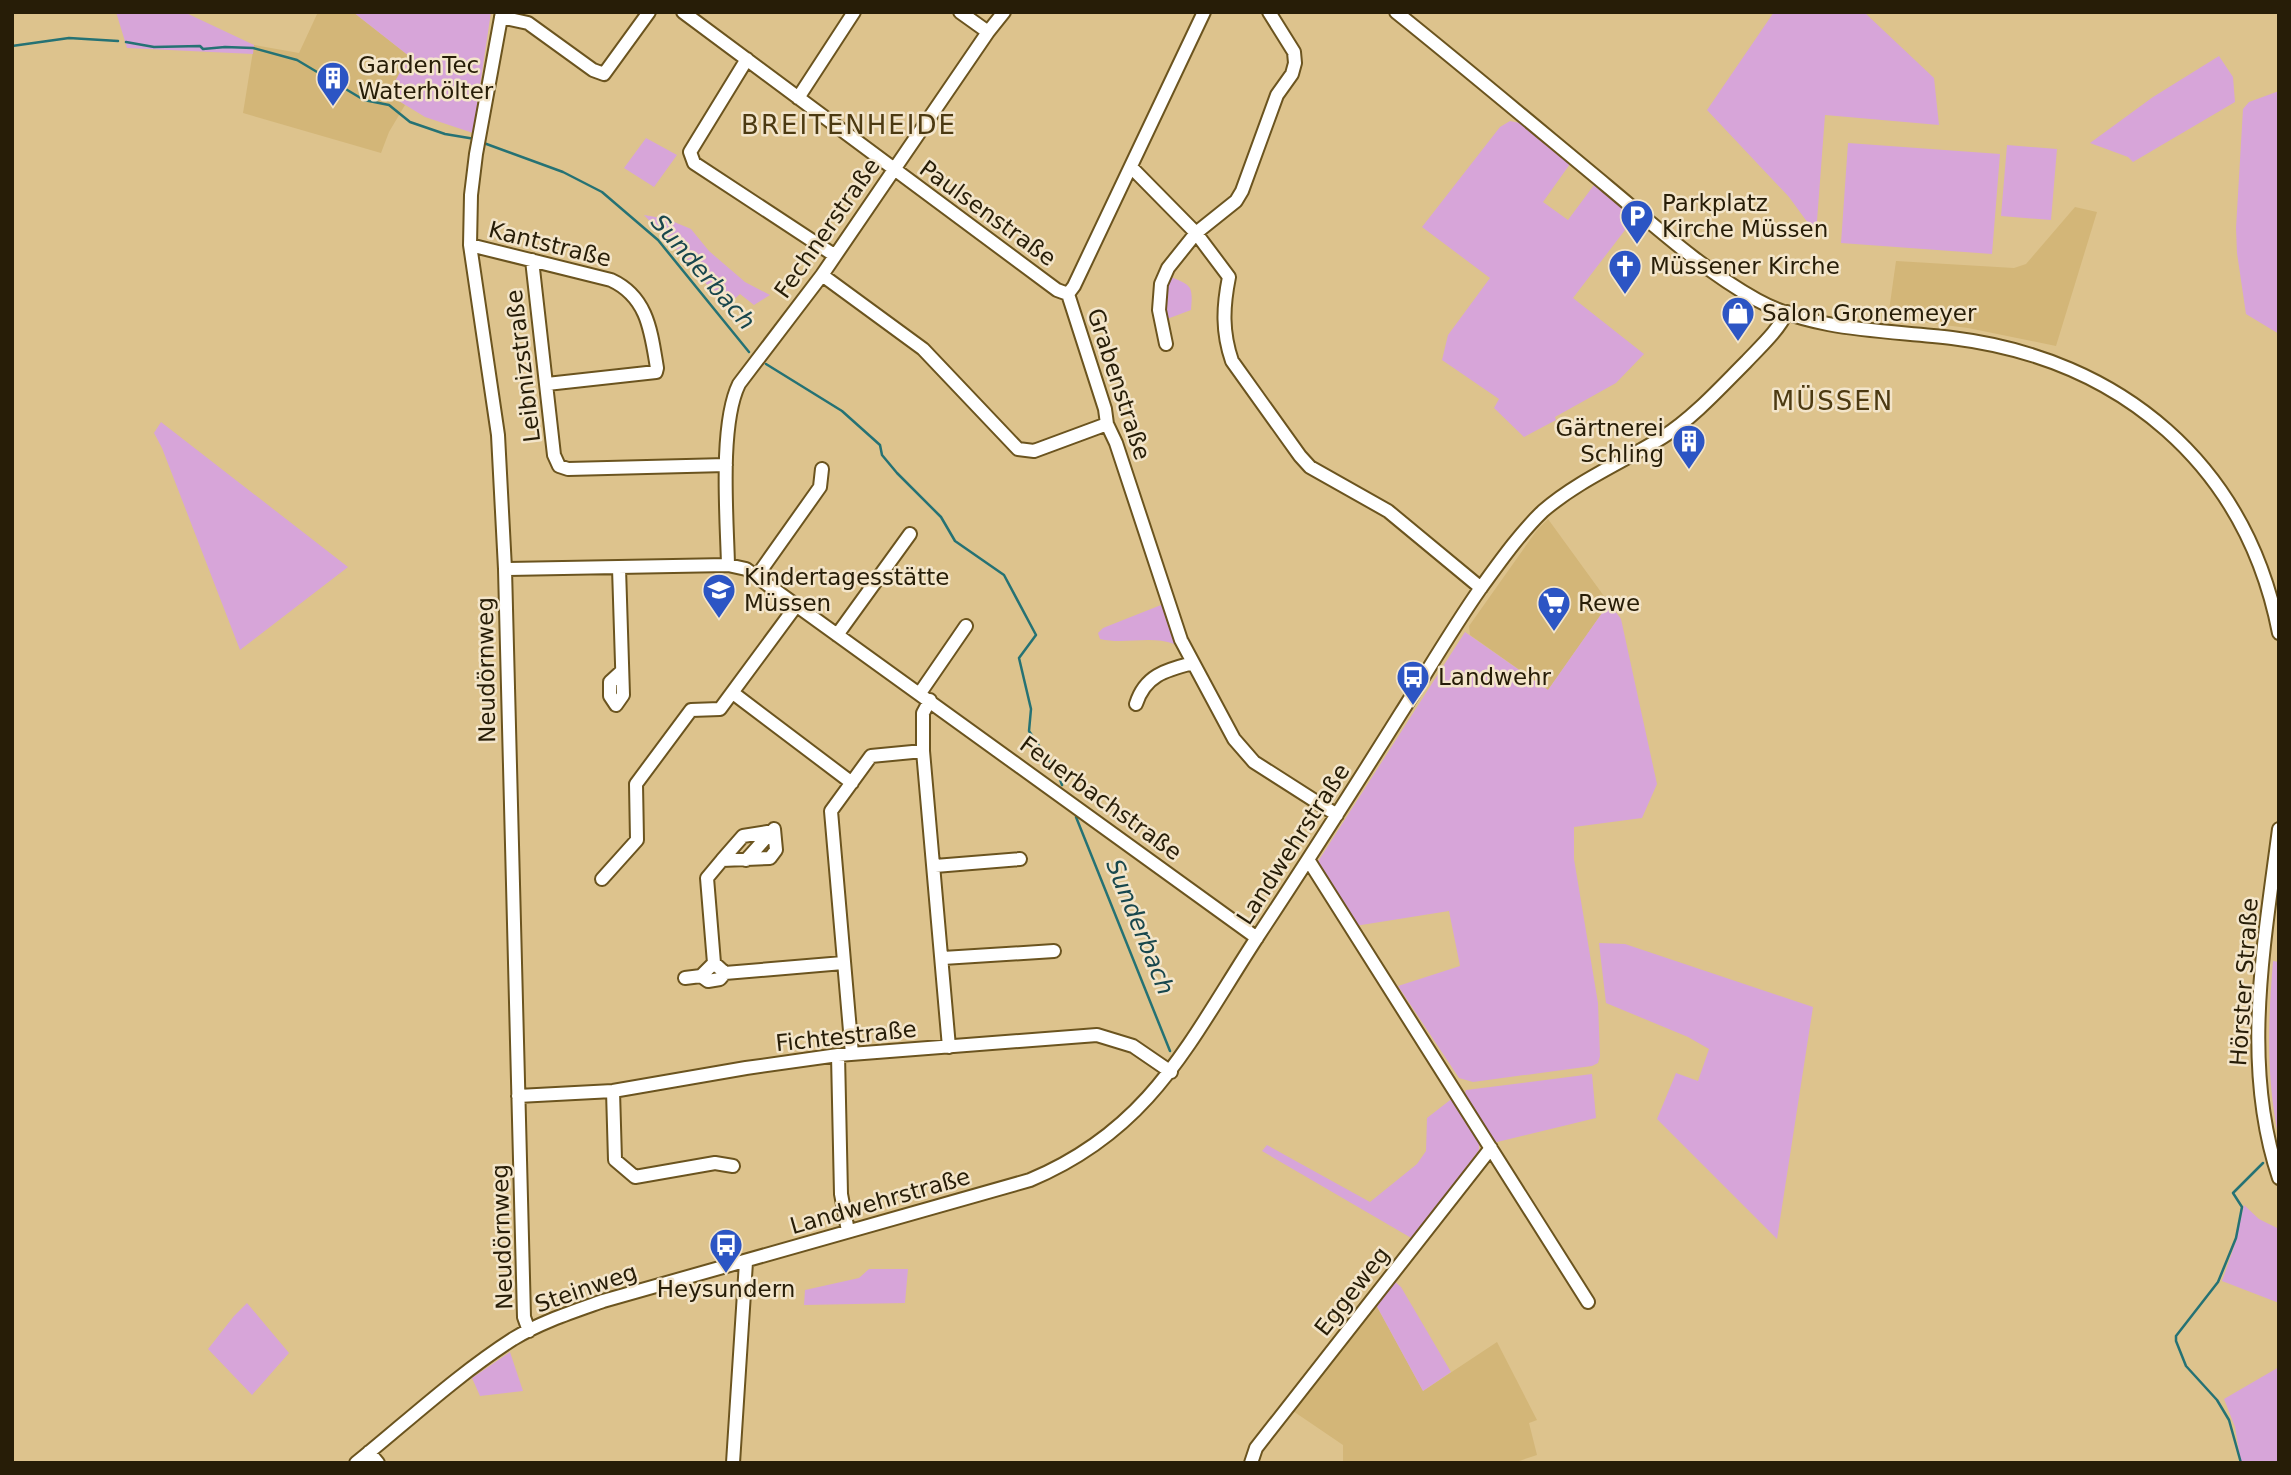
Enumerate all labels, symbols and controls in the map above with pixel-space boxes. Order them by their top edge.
place label: GardenTec Waterhölter [358,52,494,104]
building icon: GardenTec Waterhölter [314,59,352,108]
district label: BREITENHEIDE [741,110,957,140]
street label: Fechnerstraße [769,153,885,303]
street label: Paulsenstraße [915,155,1061,271]
place label: Parkplatz Kirche Müssen [1662,190,1828,242]
parking icon: Parkplatz Kirche Müssen [1618,197,1656,246]
water label: Sunderbach [645,209,761,335]
street label: Kantstraße [486,216,614,272]
church icon: Müssener Kirche [1606,247,1644,296]
place label: Müssener Kirche [1650,253,1840,279]
street label: Leibnizstraße [501,288,545,444]
shop icon: Salon Gronemeyer [1719,294,1757,343]
place label: Salon Gronemeyer [1762,300,1977,326]
street label: Grabenstraße [1082,305,1156,463]
district label: MÜSSEN [1772,385,1894,416]
place label: Gärtnerei Schling [1555,415,1664,467]
building icon: Gärtnerei Schling [1670,422,1708,471]
place label: Kindertagesstätte Müssen [744,564,949,616]
school or university icon: Kindertagesstätte Müssen [700,571,738,620]
supermarket icon: Rewe [1535,584,1573,633]
place label: Rewe [1578,590,1640,616]
street label: Neudörnweg [472,597,500,743]
bus stop icon: Landwehr [1394,658,1432,707]
place label: Landwehr [1438,664,1552,690]
street label: Feuerbachstraße [1015,731,1187,865]
street label: Landwehrstraße [1231,759,1355,929]
water label: Sunderbach [1100,855,1180,999]
street label: Hörster Straße [2225,897,2263,1067]
street label: Fichtestraße [774,1016,918,1056]
street label: Landwehrstraße [787,1163,973,1239]
street label: Neudörnweg [486,1164,518,1310]
bus stop icon: Heysundern [707,1226,745,1275]
street label: Eggeweg [1309,1241,1395,1341]
street label: Steinweg [532,1258,640,1318]
place label: Heysundern [657,1276,795,1302]

